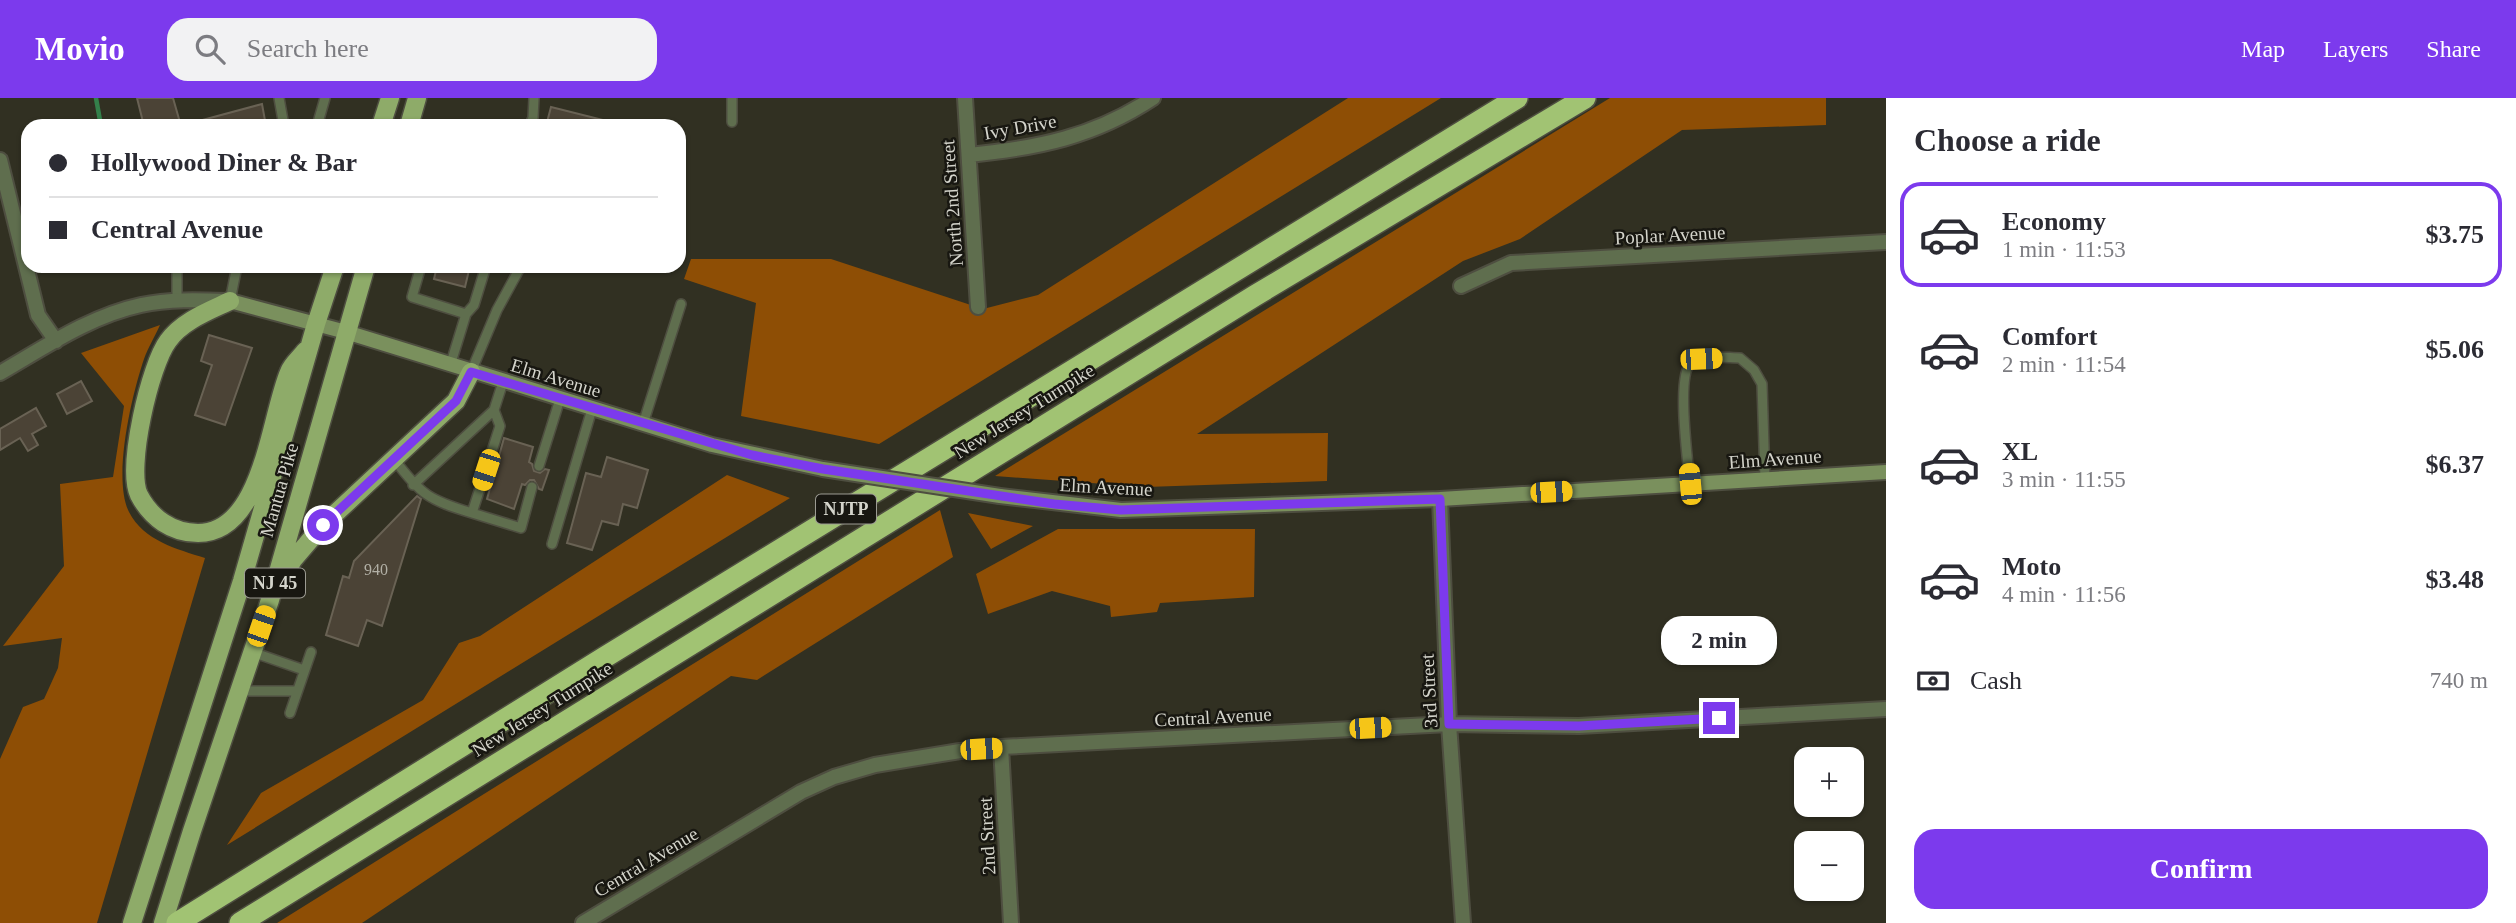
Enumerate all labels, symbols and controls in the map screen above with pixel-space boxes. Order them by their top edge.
search box [167,18,657,81]
icon: search [191,30,229,68]
text: Movio [35,31,125,67]
text: Search here [247,34,369,63]
text: Map [2241,36,2285,62]
text: Layers [2323,36,2388,62]
text: Share [2426,36,2481,62]
street label: Ivy Drive [982,110,1058,144]
text: Choose a ride [1914,122,2101,158]
street label: North 2nd Street [937,138,967,267]
text: Hollywood Diner & Bar [91,148,357,177]
icon: car [1918,203,1981,266]
text: Economy [2002,207,2106,236]
text: Central Avenue [91,215,263,244]
text: $3.75 [2426,220,2484,249]
street label: Poplar Avenue [1614,222,1726,248]
text: 1 min · 11:53 [2002,237,2126,262]
icon: car [1918,318,1981,381]
text: Comfort [2002,322,2097,351]
text: $5.06 [2426,335,2484,364]
car [1680,348,1723,370]
text: 2 min · 11:54 [2002,352,2126,377]
street label: Elm Avenue [508,354,604,402]
street label: New Jersey Turnpike [950,359,1098,463]
icon: car [1918,433,1981,496]
text: XL [2002,437,2038,466]
street label: Mantua Pike [256,441,302,539]
street label: Elm Avenue [1728,445,1822,473]
car [470,447,503,493]
text: $6.37 [2426,450,2484,479]
car [1678,462,1703,506]
text: 3 min · 11:55 [2002,467,2126,492]
street label: Elm Avenue [1059,474,1153,500]
car [1530,480,1573,504]
road number: NJTP [816,494,876,524]
route start [307,509,339,541]
icon: car [1918,548,1981,611]
text: Moto [2002,552,2061,581]
house number: 940 [364,561,388,578]
text: $3.48 [2426,565,2484,594]
road number: NJ 45 [245,569,305,598]
text: 4 min · 11:56 [2002,582,2126,607]
car [245,603,278,649]
callout: 2 min [1661,616,1777,666]
text: 2 min [1691,628,1747,653]
street label: 3rd Street [1417,653,1441,729]
street label: New Jersey Turnpike [468,657,616,761]
icon: cash [1914,662,1952,700]
text: Cash [1970,666,2022,695]
text: 740 m [2430,668,2488,693]
route end [1703,702,1735,734]
street label: Central Avenue [1154,703,1272,731]
car [1349,716,1392,740]
car [960,737,1003,761]
map controls [1794,747,1864,901]
button: + [1794,747,1864,817]
street label: 2nd Street [974,796,1000,875]
street label: Central Avenue [590,823,702,901]
button: Confirm [1914,829,2488,909]
button: − [1794,831,1864,901]

